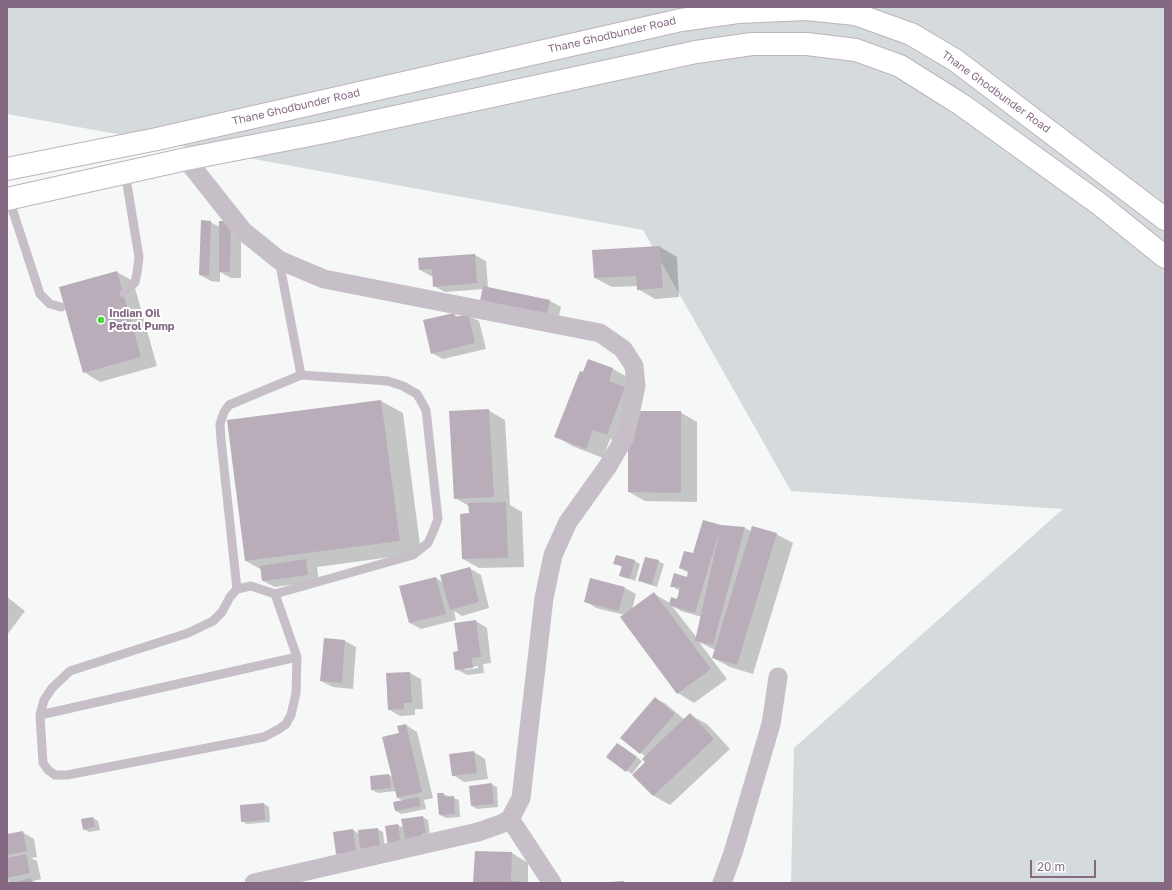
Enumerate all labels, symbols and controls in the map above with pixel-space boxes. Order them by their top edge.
street label: Thane Ghodbunder Road [547,14,677,56]
street label: Thane Ghodbunder Road [939,48,1053,136]
street label: Thane Ghodbunder Road [231,86,361,128]
place label: Indian Oil Petrol Pump [109,307,175,333]
marker: Indian Oil Petrol Pump [96,315,106,325]
scale bar [1032,852,1098,878]
text: 20 m [1037,859,1065,874]

